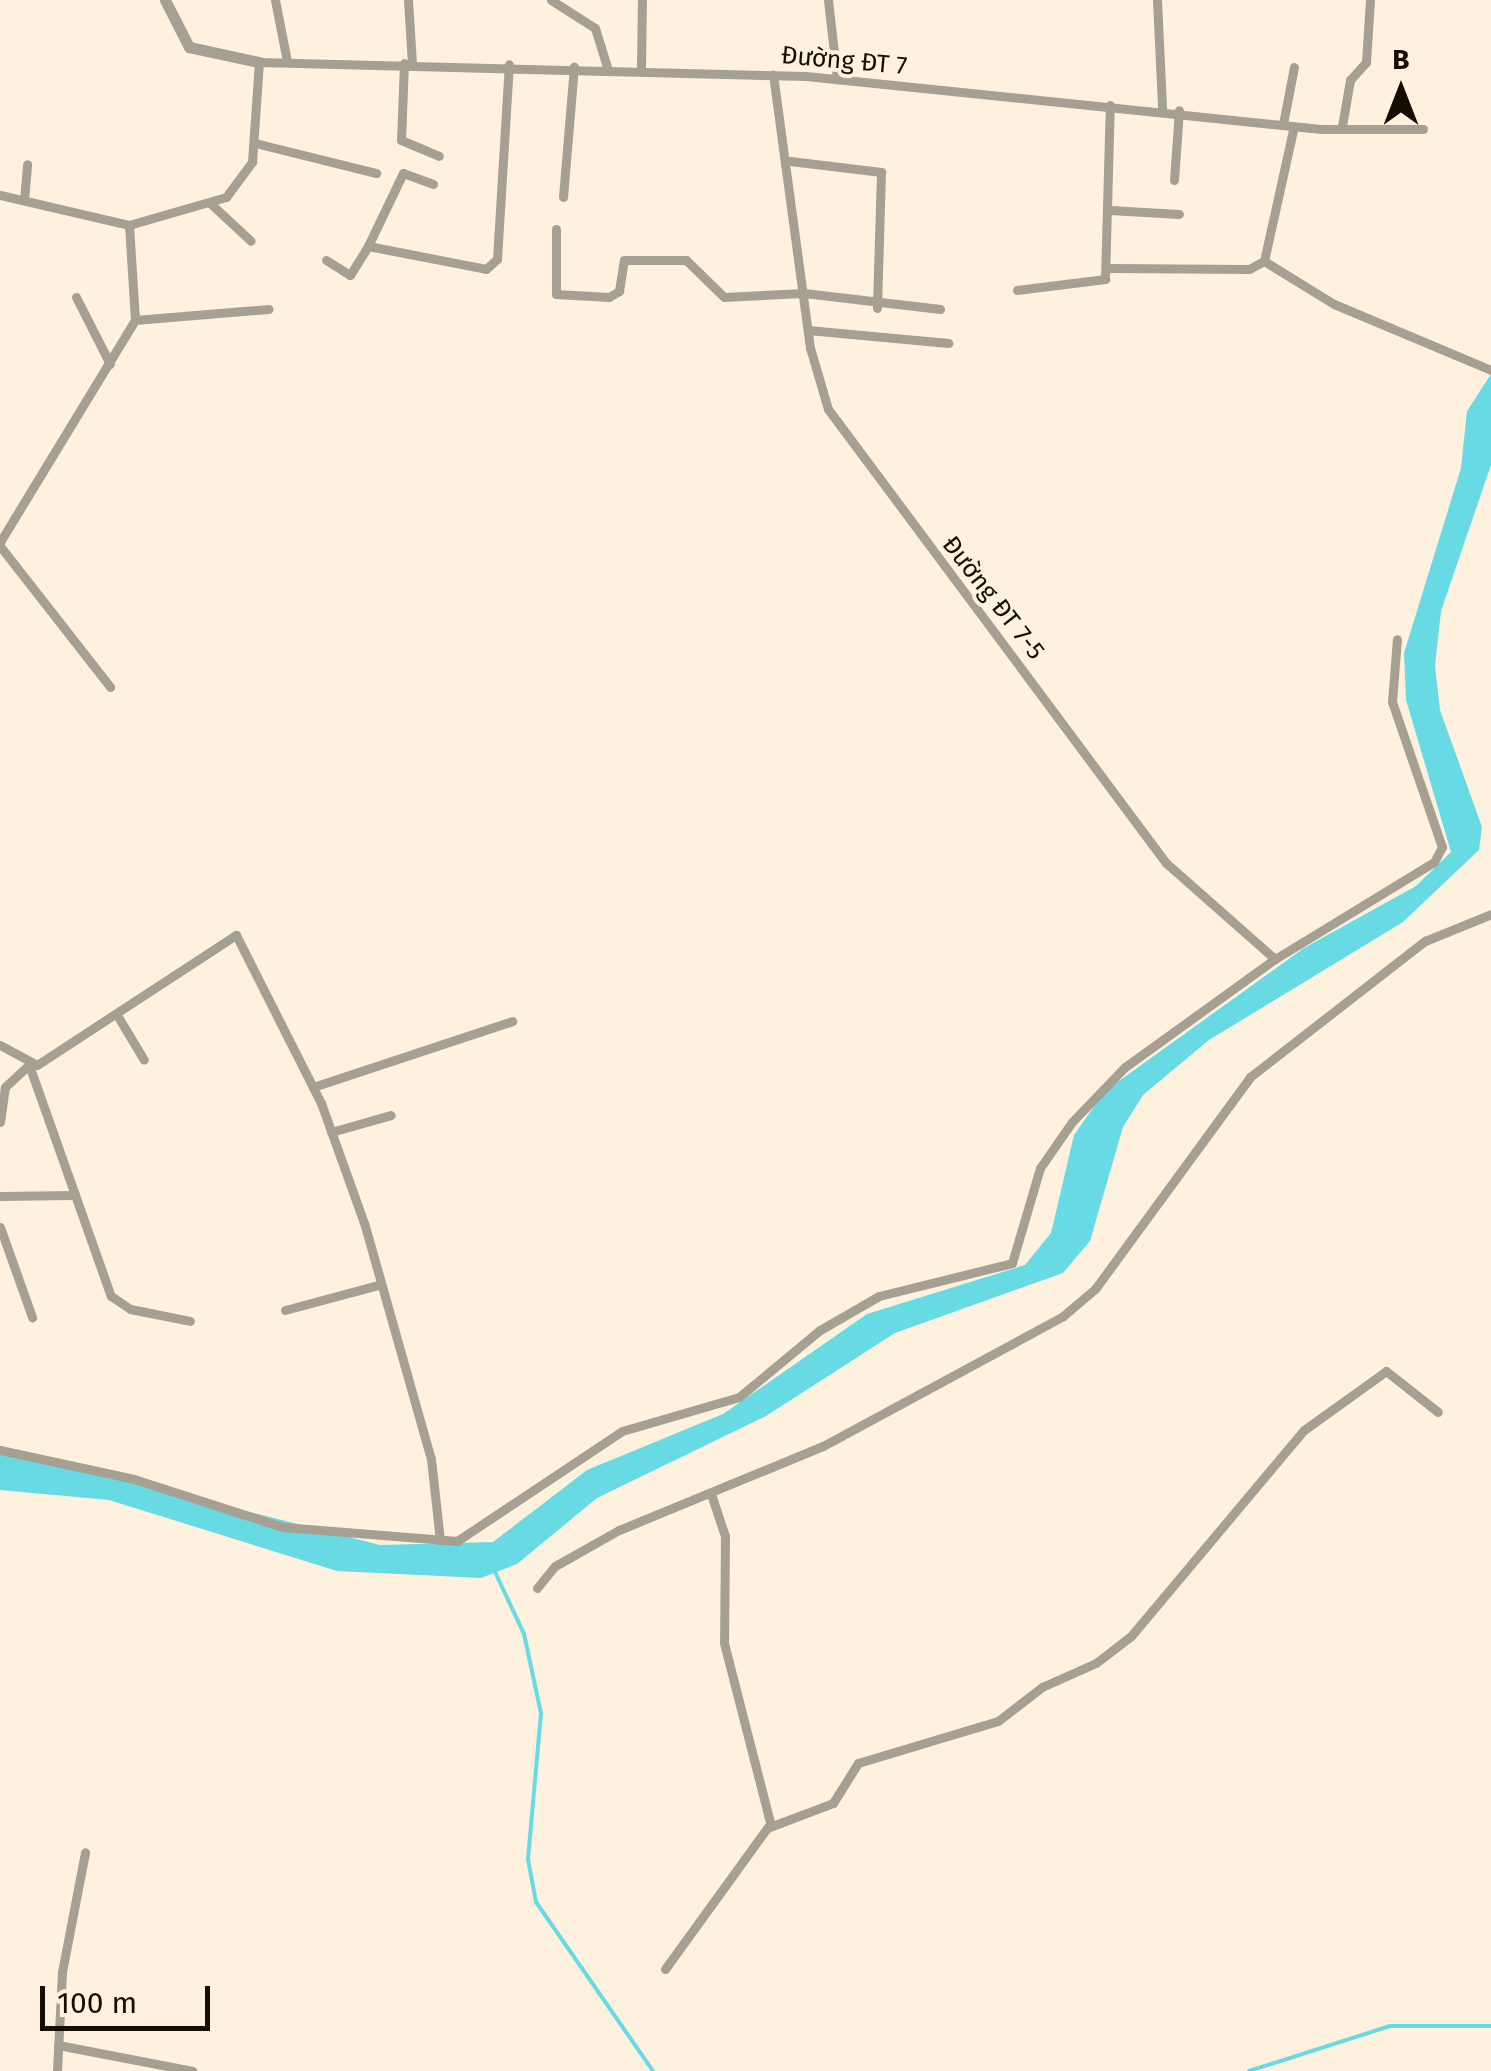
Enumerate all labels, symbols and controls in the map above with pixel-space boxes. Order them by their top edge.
north arrow [1351,40,1451,140]
street label: Đường ĐT 7 [780,41,908,81]
text: B [1392,43,1410,76]
street label: Đường ĐT 7-5 [935,530,1051,666]
scale bar [45,1966,215,2028]
text: 100 m [57,1985,137,2021]

